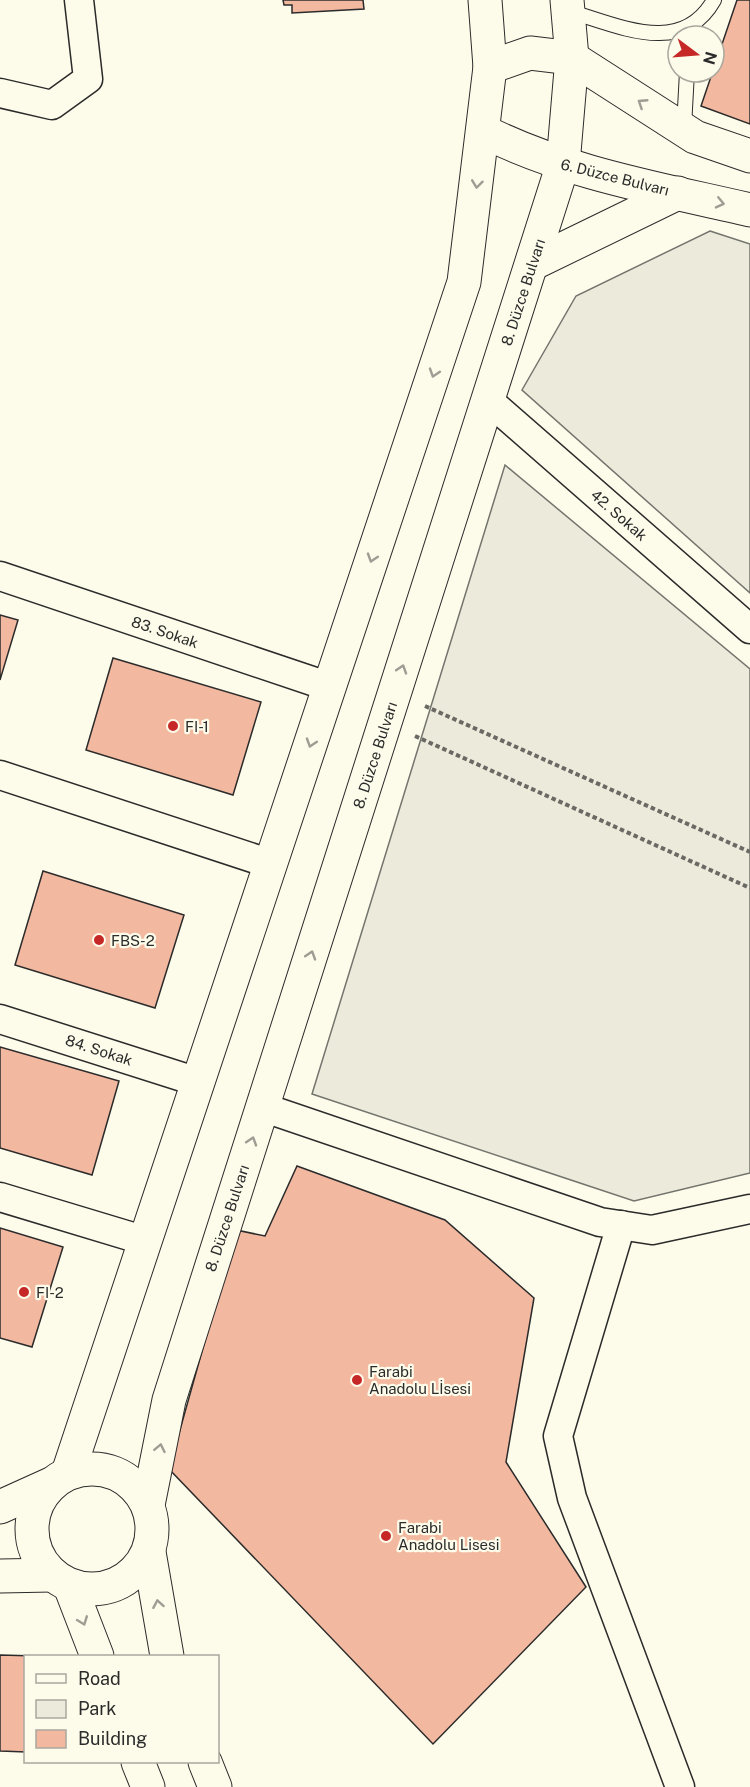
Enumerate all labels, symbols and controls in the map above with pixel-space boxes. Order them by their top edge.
north arrow [666,24,726,84]
text: N [699,49,721,67]
one-way arrow [638,98,648,110]
street label: 6. Düzce Bulvarı [559,155,671,199]
one-way arrow [471,179,483,188]
one-way arrow [714,195,724,208]
street label: 8. Düzce Bulvarı [498,236,548,348]
one-way arrow [429,367,441,378]
street label: 42. Sokak [587,486,651,544]
one-way arrow [367,552,380,563]
street label: 83. Sokak [129,613,201,651]
one-way arrow [395,664,407,675]
street label: 8. Düzce Bulvarı [350,699,400,811]
place label: FI-1 [185,718,209,735]
marker: FI-1 [166,719,180,733]
one-way arrow [306,737,318,748]
place label: FBS-2 [111,932,155,949]
marker: FBS-2 [92,933,106,947]
one-way arrow [304,950,316,961]
street label: 84. Sokak [63,1031,135,1069]
one-way arrow [245,1136,257,1147]
street label: 8. Düzce Bulvarı [202,1162,252,1274]
place label: FI-2 [36,1284,64,1301]
marker: FI-2 [17,1285,31,1299]
place label: Farabi Anadolu Lİsesi [369,1363,471,1397]
marker: Farabi Anadolu Lİsesi [350,1373,364,1387]
one-way arrow [152,1443,165,1453]
place label: Farabi Anadolu Lisesi [398,1519,499,1553]
marker: Farabi Anadolu Lisesi [379,1529,393,1543]
one-way arrow [152,1599,165,1609]
one-way arrow [76,1615,89,1626]
legend [24,1655,219,1763]
text: Road [78,1668,121,1689]
text: Park [78,1698,116,1719]
text: Building [78,1728,147,1749]

